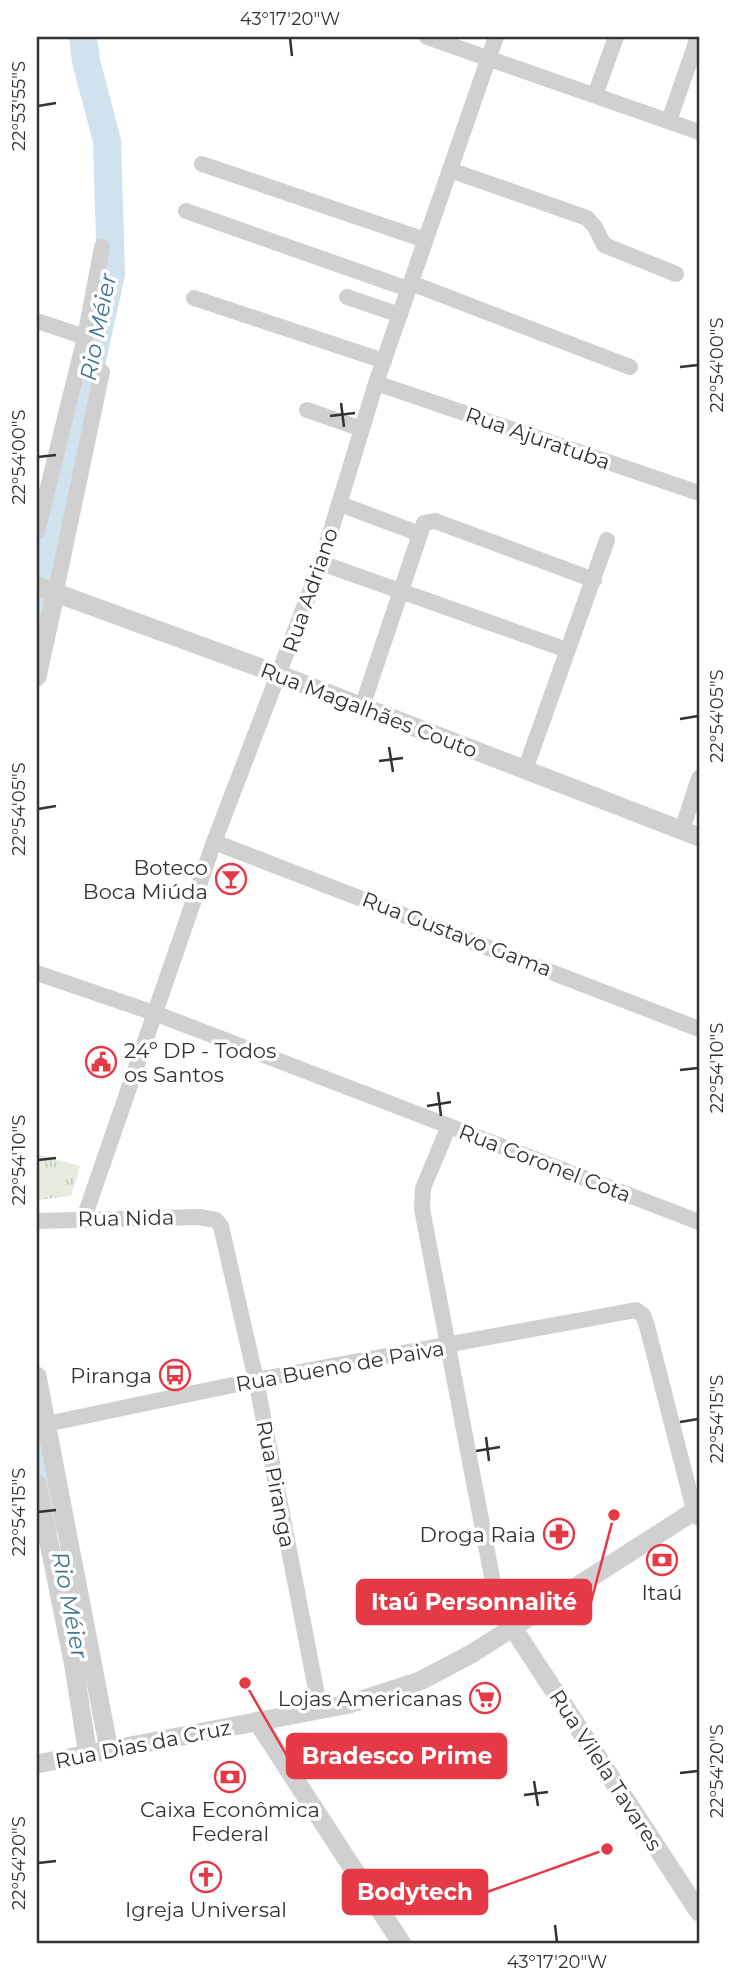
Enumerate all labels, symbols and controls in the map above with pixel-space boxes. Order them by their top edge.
text: 43°17'20"W [240,8,340,30]
text: 22°53'55"S [8,61,30,151]
water label: Rio Méier [74,270,122,383]
text: 22°54'00"S [706,317,728,413]
street label: Rua Ajuratuba [462,402,614,474]
text: 22°54'00"S [8,409,30,505]
street label: Rua Adriano [277,524,343,656]
street label: Rua Magalhães Couto [257,657,481,763]
text: 22°54'05"S [706,669,728,763]
text: 22°54'05"S [8,762,30,856]
place label: Boteco Boca Miúda [83,855,208,904]
bar icon: Boteco Boca Miúda [214,862,248,896]
street label: Rua Gustavo Gama [359,886,555,982]
text: 22°54'10"S [706,1023,728,1113]
place label: 24º DP - Todos os Santos [124,1038,276,1087]
public building icon: 24º DP - Todos os Santos [84,1045,118,1079]
text: 22°54'10"S [8,1115,30,1205]
street label: Rua Coronel Cota [455,1119,635,1207]
street label: Rua Nida [78,1205,174,1231]
street label: Rua Bueno de Paiva [234,1335,446,1397]
bus stop icon: Piranga [158,1358,192,1392]
place label: Piranga [70,1363,152,1388]
text: 22°54'15"S [706,1375,728,1463]
street label: Rua Piranga [251,1418,301,1550]
text: 22°54'15"S [8,1468,30,1556]
pharmacy icon: Droga Raia [542,1517,576,1551]
place label: Droga Raia [420,1522,536,1547]
bank icon: Itaú [645,1543,679,1577]
water label: Rio Méier [46,1549,94,1662]
callout: Itaú Personnalité [357,1580,591,1624]
place label: Itaú [642,1580,682,1605]
text: Itaú Personnalité [371,1588,577,1616]
supermarket icon: Lojas Americanas [468,1681,502,1715]
street label: Rua Vilela Tavares [545,1685,667,1855]
place label: Lojas Americanas [278,1686,462,1711]
street label: Rua Dias da Cruz [53,1715,233,1773]
text: 22°54'20"S [706,1724,728,1818]
callout: Bradesco Prime [287,1734,506,1778]
text: Bradesco Prime [302,1742,492,1770]
bank icon: Caixa Econômica Federal [213,1760,247,1794]
place label: Caixa Econômica Federal [140,1797,320,1846]
text: 22°54'20"S [8,1816,30,1910]
church icon: Igreja Universal [189,1860,223,1894]
callout: Bodytech [343,1870,487,1914]
text: Bodytech [357,1878,473,1906]
place label: Igreja Universal [125,1897,287,1922]
text: 43°17'20"W [507,1951,607,1973]

